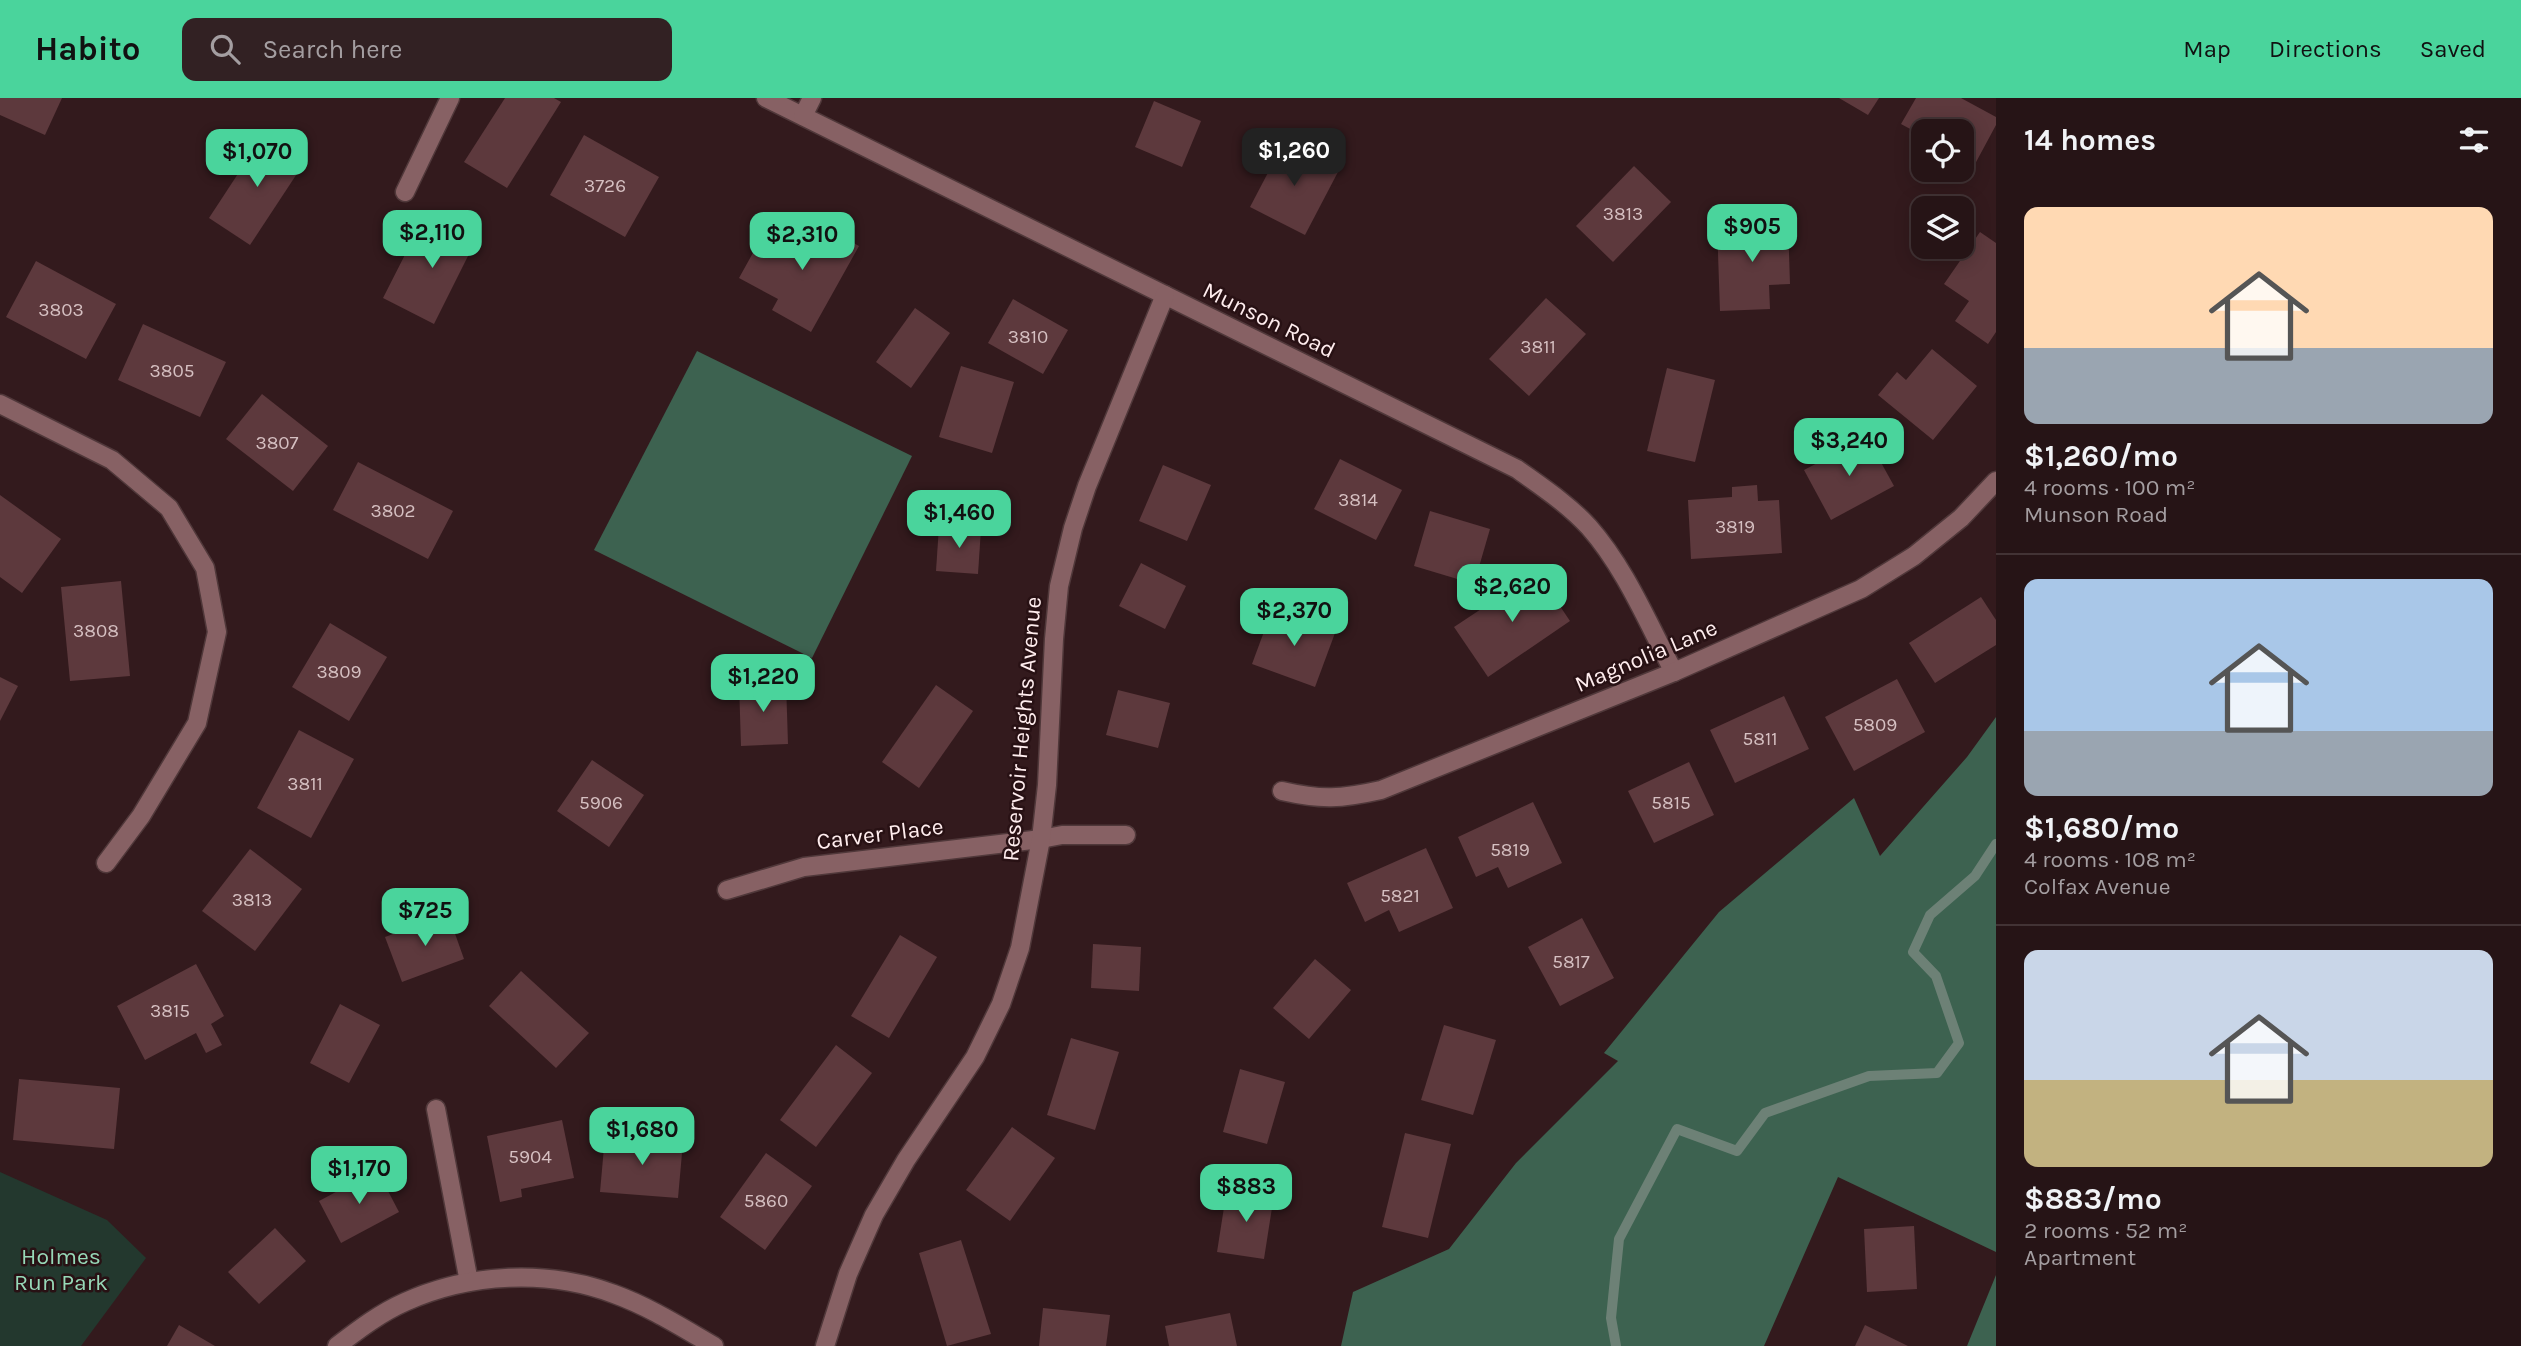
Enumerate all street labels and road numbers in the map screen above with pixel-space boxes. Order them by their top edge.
street label: Munson Road [1198,276,1340,364]
street label: Reservoir Heights Avenue [997,595,1047,863]
street label: Magnolia Lane [1571,614,1721,698]
street label: Carver Place [815,813,945,855]

